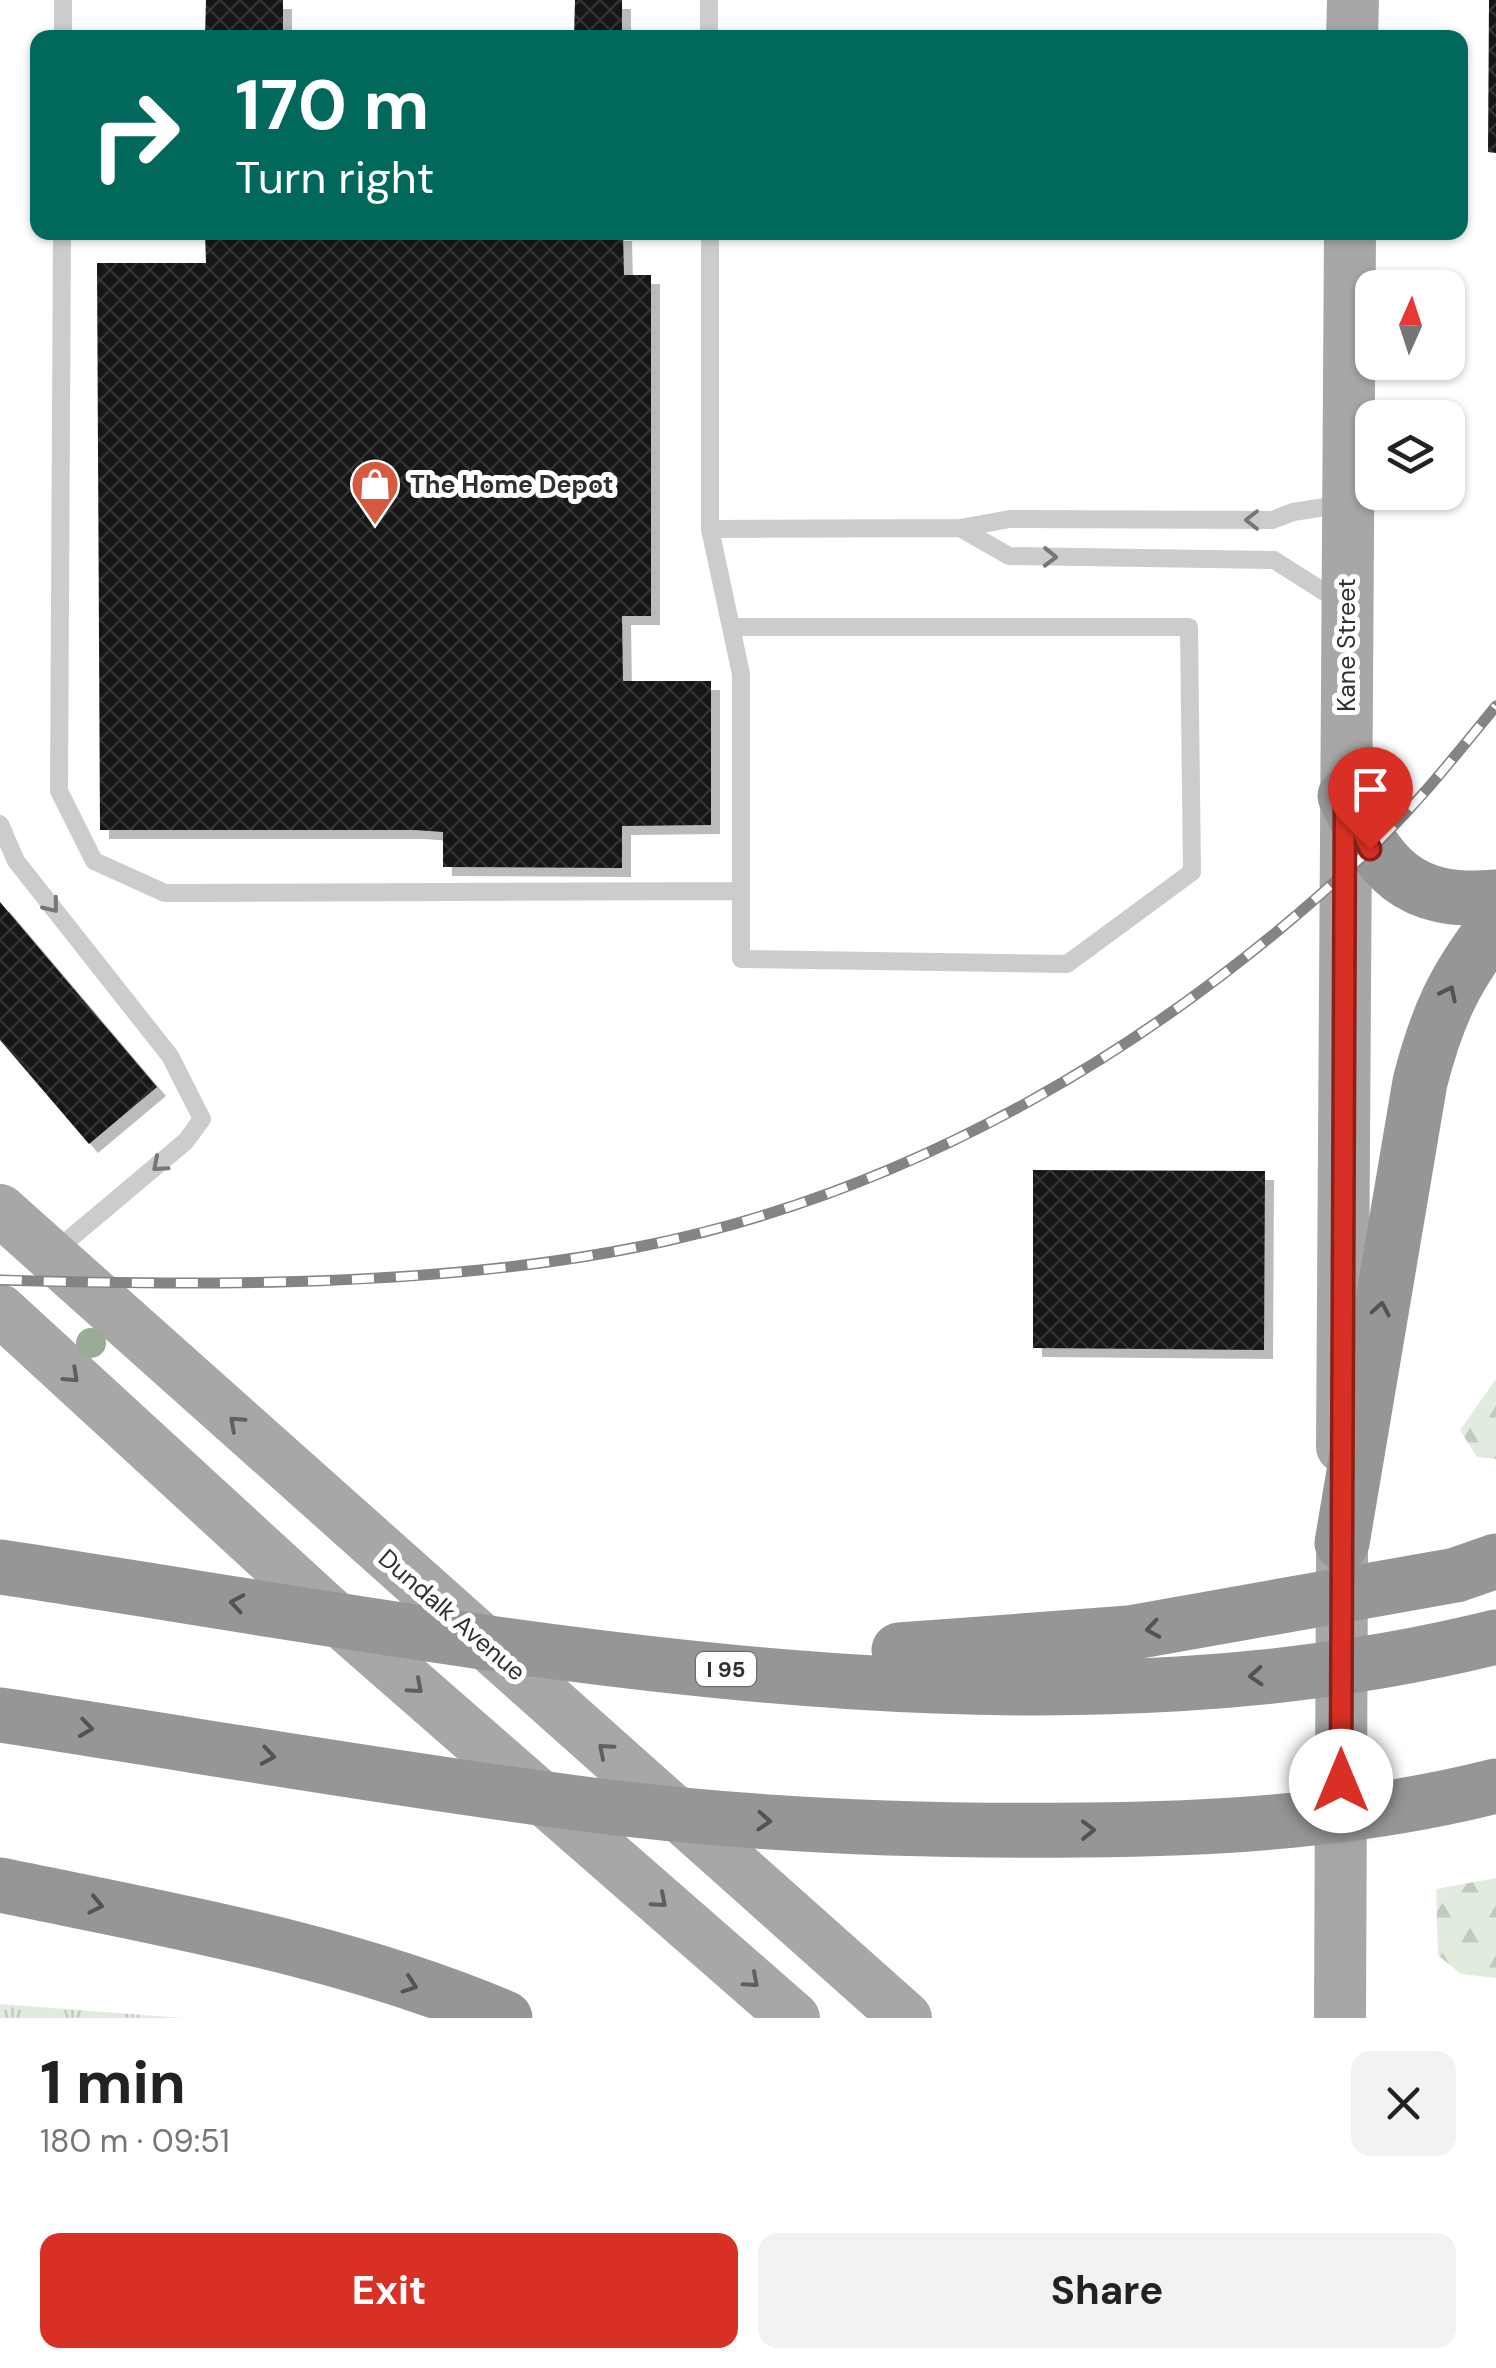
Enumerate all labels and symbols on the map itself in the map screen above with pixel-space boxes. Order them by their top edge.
north arrow [1355,270,1465,380]
shop icon: The Home Depot [349,458,401,526]
place label: The Home Depot [410,468,614,501]
one-way arrow [1243,509,1258,531]
one-way arrow [1044,546,1059,568]
street label: Kane Street [1330,578,1363,712]
pin [1328,747,1413,850]
one-way arrow [40,894,57,912]
one-way arrow [1437,985,1457,1003]
one-way arrow [152,1153,171,1171]
one-way arrow [1370,1301,1391,1317]
one-way arrow [60,1364,79,1382]
one-way arrow [229,1417,248,1435]
street label: Dundalk Avenue [371,1542,533,1688]
one-way arrow [228,1593,245,1614]
one-way arrow [1145,1617,1162,1638]
road number: I 95 [696,1652,756,1686]
one-way arrow [1248,1665,1264,1687]
one-way arrow [404,1676,422,1694]
one-way arrow [78,1717,94,1738]
position arrow [1289,1729,1393,1833]
one-way arrow [260,1744,277,1765]
one-way arrow [598,1744,617,1762]
one-way arrow [756,1809,772,1831]
one-way arrow [1082,1819,1097,1841]
one-way arrow [649,1890,667,1908]
one-way arrow [87,1893,104,1914]
one-way arrow [740,1969,758,1987]
one-way arrow [401,1973,418,1994]

